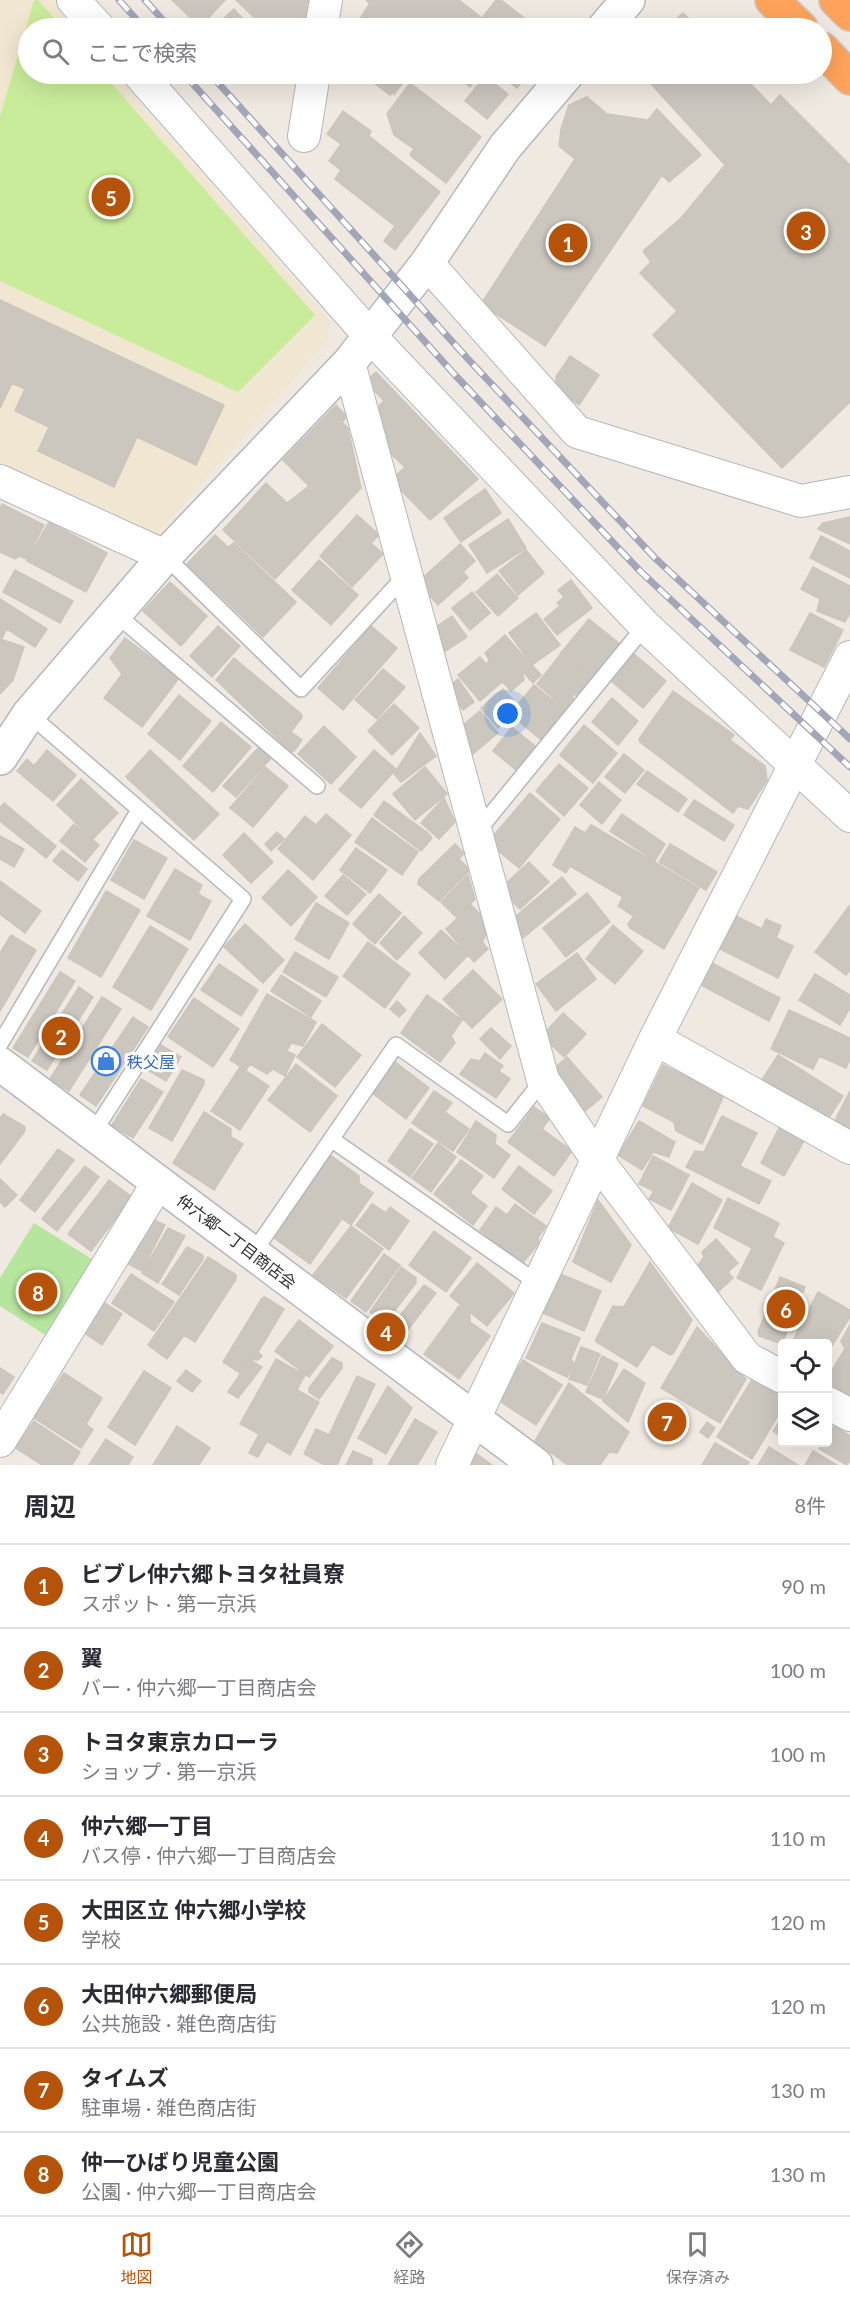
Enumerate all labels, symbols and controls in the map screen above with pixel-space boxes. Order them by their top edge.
search box [18,18,832,84]
icon: search [39,35,72,68]
text: ここで検索 [87,39,197,66]
pin: 5 [92,174,130,220]
pin: 3 [786,208,826,254]
pin: 1 [548,220,588,266]
your location [493,699,522,728]
pin: 2 [42,1014,80,1058]
shop icon: 秩父屋 [90,1045,122,1077]
place label: 秩父屋 [127,1052,175,1071]
street label: 仲六郷一丁目商店会 [174,1190,300,1292]
pin: 8 [18,1270,57,1314]
pin: 6 [766,1286,806,1332]
pin: 4 [366,1310,406,1354]
map controls [778,1339,832,1447]
button: locate [778,1339,832,1393]
button: layers [778,1393,832,1447]
pin: 7 [648,1400,686,1444]
text: 周辺 [24,1490,76,1522]
text: 8件 [794,1493,826,1517]
text: ビブレ仲六郷トヨタ社員寮 [81,1560,345,1587]
text: 1 [38,1574,49,1598]
text: 90 m [781,1574,826,1598]
text: スポット · 第一京浜 [81,1591,256,1615]
text: 翼 [81,1644,103,1671]
text: 2 [38,1658,49,1682]
text: 100 m [770,1658,826,1682]
text: バー · 仲六郷一丁目商店会 [81,1675,316,1699]
text: トヨタ東京カローラ [81,1728,279,1755]
text: 3 [38,1742,49,1766]
text: 100 m [770,1742,826,1766]
text: ショップ · 第一京浜 [81,1759,256,1783]
text: 仲六郷一丁目 [81,1812,213,1839]
text: 4 [38,1826,49,1850]
text: 110 m [770,1826,826,1850]
text: バス停 · 仲六郷一丁目商店会 [81,1843,336,1867]
text: 大田区立 仲六郷小学校 [81,1896,306,1923]
text: 5 [38,1910,49,1934]
text: 120 m [770,1910,826,1934]
text: 学校 [81,1927,121,1951]
text: 大田仲六郷郵便局 [81,1980,257,2007]
text: 6 [38,1994,49,2018]
text: 120 m [770,1994,826,2018]
text: 公共施設 · 雑色商店街 [81,2011,276,2035]
text: タイムズ [81,2064,169,2091]
text: 7 [38,2078,49,2102]
text: 130 m [770,2078,826,2102]
text: 駐車場 · 雑色商店街 [81,2095,256,2119]
text: 仲一ひばり児童公園 [81,2148,279,2175]
text: 8 [38,2162,49,2186]
text: 130 m [770,2162,826,2186]
text: 公園 · 仲六郷一丁目商店会 [81,2179,316,2203]
tab: 地図 [120,2228,153,2288]
tab: 経路 [393,2228,426,2288]
tab: 保存済み [666,2228,730,2288]

